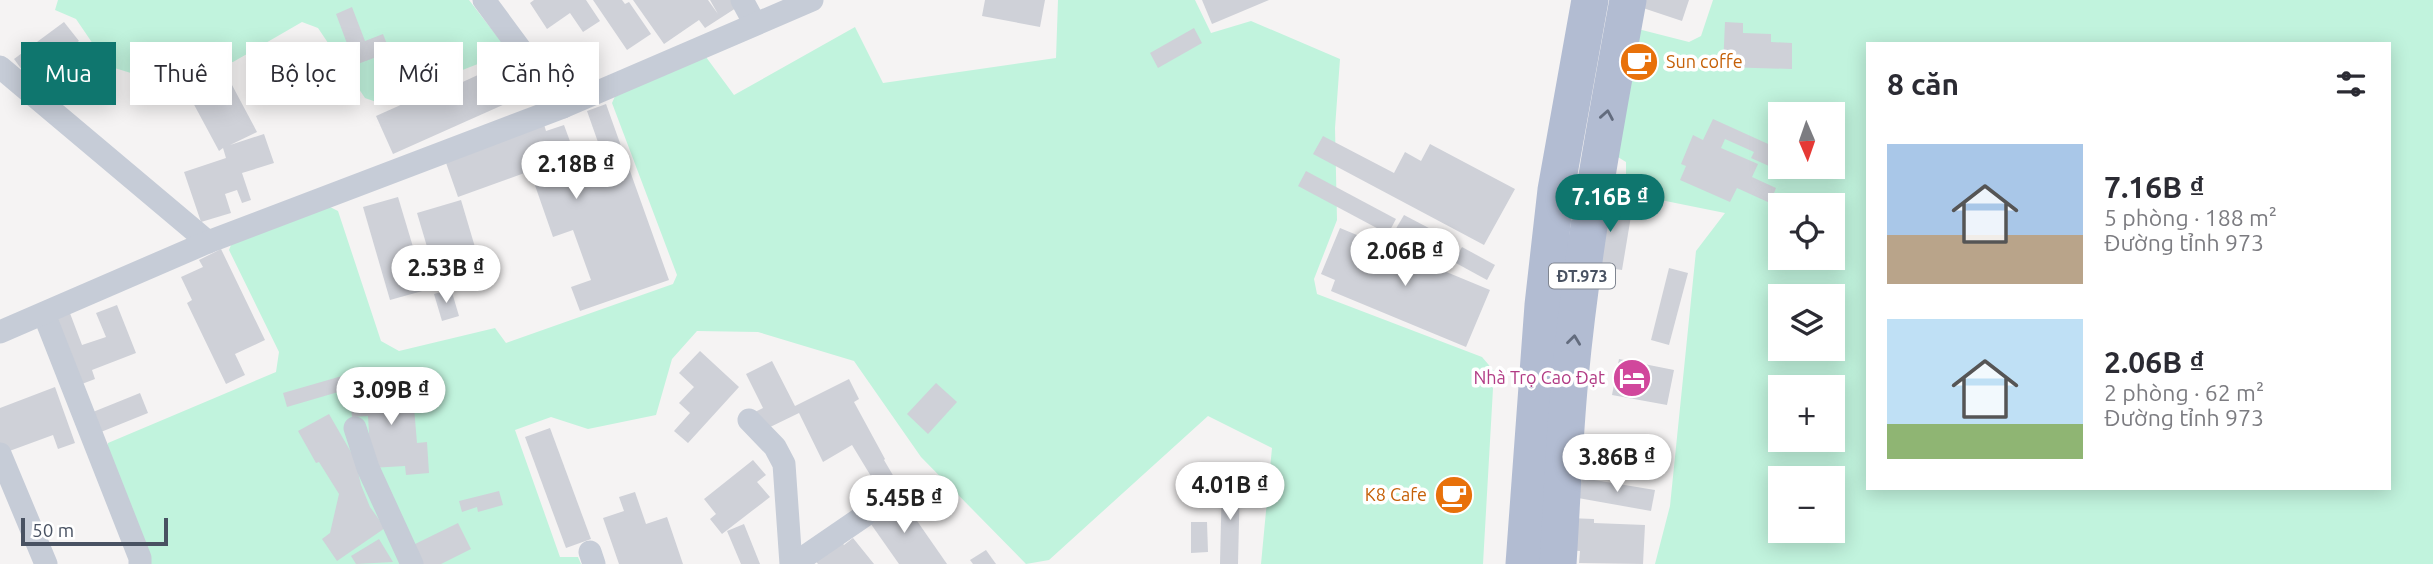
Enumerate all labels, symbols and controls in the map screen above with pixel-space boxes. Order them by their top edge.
cafe icon: Sun coffe [1618,41,1660,83]
chip: Mua [21,42,116,105]
chip: Thuê [130,42,232,105]
chip: Bộ lọc [246,42,360,105]
chip: Mới [374,42,463,105]
chip: Căn hộ [477,42,599,105]
place label: Sun coffe [1666,51,1743,71]
icon: filters [2332,65,2370,103]
text: 8 căn [1887,67,1959,101]
north arrow [1768,102,1844,178]
map controls [1768,102,1845,543]
one-way arrow [1599,109,1614,121]
pin: 2.18B ₫ [511,142,641,201]
text: 2.18B ₫ [537,151,615,176]
text: 7.16B ₫ [2104,170,2205,204]
icon: home [1943,172,2027,256]
pin: 7.16B ₫ [1545,174,1675,234]
text: 7.16B ₫ [1571,184,1649,209]
button: locate [1768,193,1845,270]
text: 5 phòng · 188 m² [2104,205,2277,230]
pin: 2.06B ₫ [1340,229,1470,288]
text: Đường tỉnh 973 [2104,230,2264,255]
text: 2.06B ₫ [1366,238,1444,263]
pin: 2.53B ₫ [381,246,511,305]
text: 2.53B ₫ [407,255,485,280]
road number: ĐT.973 [1549,264,1615,288]
button: layers [1768,284,1845,361]
one-way arrow [1567,334,1582,346]
text: 2.06B ₫ [2104,345,2205,379]
icon: home [1943,347,2027,431]
hotel icon: Nhà Trọ Cao Đạt [1611,357,1653,399]
place label: Nhà Trọ Cao Đạt [1473,367,1605,387]
pin: 3.09B ₫ [326,368,456,427]
button: + [1768,375,1845,452]
text: 3.09B ₫ [352,377,430,402]
text: 2 phòng · 62 m² [2104,380,2264,405]
text: Đường tỉnh 973 [2104,405,2264,430]
pin: 3.86B ₫ [1552,434,1682,494]
text: 3.86B ₫ [1578,444,1656,469]
pin: 4.01B ₫ [1165,462,1295,522]
button: − [1768,466,1845,543]
text: 4.01B ₫ [1191,472,1269,497]
cafe icon: K8 Cafe [1433,474,1475,516]
pin: 5.45B ₫ [839,476,969,535]
place label: K8 Cafe [1365,484,1427,504]
text: 5.45B ₫ [865,485,943,510]
scale bar [21,515,168,547]
text: 50 m [32,519,74,541]

